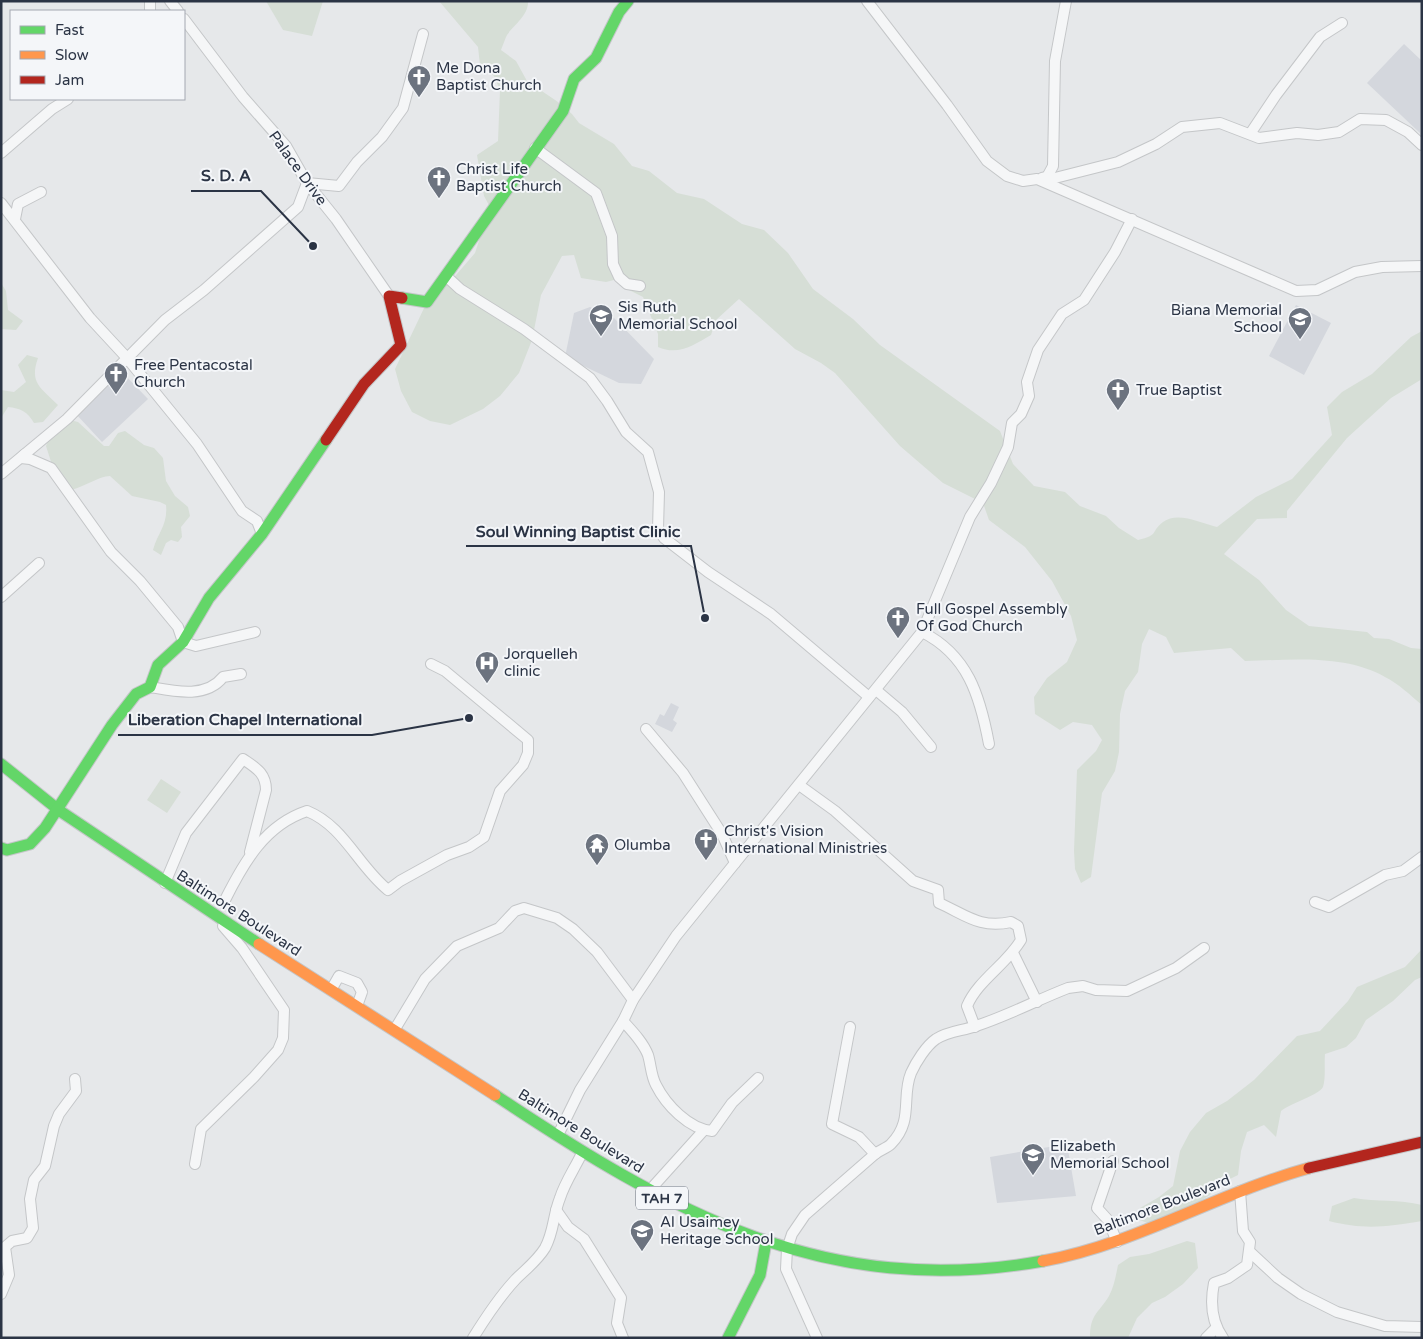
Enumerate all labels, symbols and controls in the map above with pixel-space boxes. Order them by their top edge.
legend [10,10,185,100]
text: Fast [55,21,85,39]
text: Slow [55,46,89,64]
place label: Me Dona Baptist Church [436,59,542,94]
church icon: Me Dona Baptist Church [406,64,432,98]
text: Jam [55,71,84,89]
street label: Palace Drive [265,127,331,209]
callout: S. D. A [191,160,261,191]
place label: Christ Life Baptist Church [456,160,562,195]
church icon: Christ Life Baptist Church [426,165,452,199]
text: S. D. A [201,166,251,186]
place label: Sis Ruth Memorial School [618,298,738,333]
place label: Biana Memorial School [1171,301,1282,336]
school or university icon: Sis Ruth Memorial School [588,303,614,337]
school or university icon: Biana Memorial School [1287,306,1313,340]
place label: Free Pentacostal Church [134,356,253,391]
church icon: Free Pentacostal Church [103,361,129,395]
church icon: True Baptist [1105,377,1131,411]
place label: True Baptist [1136,381,1222,399]
callout: Soul Winning Baptist Clinic [466,515,691,546]
text: Soul Winning Baptist Clinic [476,522,681,542]
place label: Full Gospel Assembly Of God Church [916,600,1067,635]
church icon: Full Gospel Assembly Of God Church [885,605,911,639]
place label: Jorquelleh clinic [504,645,578,680]
hospital icon: Jorquelleh clinic [474,650,500,684]
callout: Liberation Chapel International [118,704,372,735]
text: Liberation Chapel International [128,710,362,730]
place label: Christ's Vision International Ministries [724,822,887,857]
church icon: Christ's Vision International Ministries [693,827,719,861]
temple icon: Olumba [584,832,610,866]
place label: Olumba [614,836,671,854]
street label: Baltimore Boulevard [173,866,305,960]
street label: Baltimore Boulevard [515,1085,647,1177]
place label: Elizabeth Memorial School [1050,1137,1170,1172]
school or university icon: Elizabeth Memorial School [1020,1142,1046,1176]
street label: Baltimore Boulevard [1091,1171,1233,1239]
road number: TAH 7 [636,1186,688,1210]
place label: Al Usaimey Heritage School [660,1213,773,1248]
school or university icon: Al Usaimey Heritage School [629,1218,655,1252]

